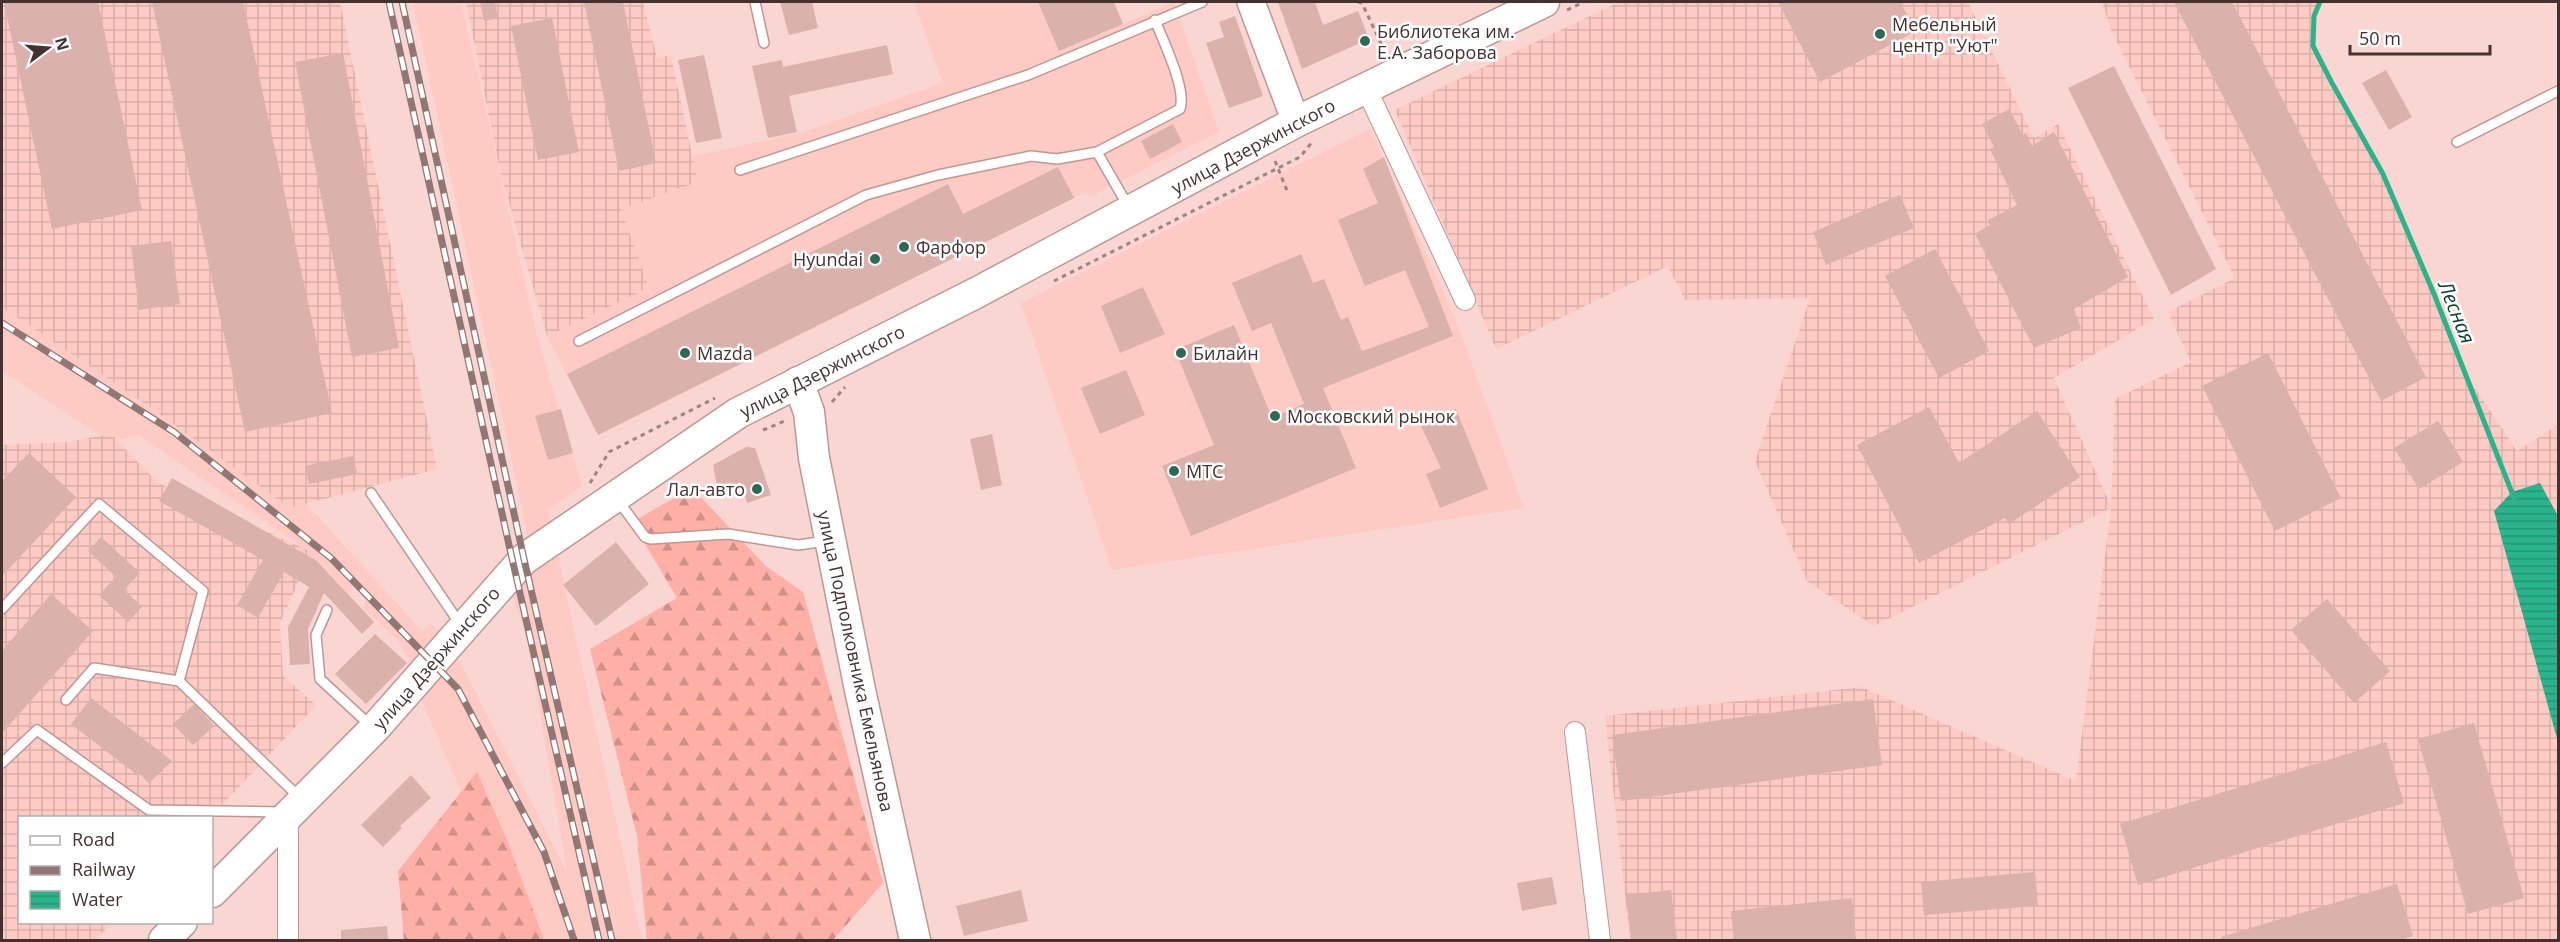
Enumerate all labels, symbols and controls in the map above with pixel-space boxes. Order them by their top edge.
place label: Мебельный центр "Уют" [1892,12,1998,57]
north arrow [18,18,78,78]
scale bar [2350,18,2490,56]
place label: Библиотека им. Е.А. Заборова [1377,19,1515,64]
text: 50 m [2359,26,2401,50]
marker: Мебельный центр "Уют" [1873,27,1887,41]
marker: Библиотека им. Е.А. Заборова [1358,34,1372,48]
text: N [50,35,75,53]
street label: улица Дзержинского [1167,93,1339,199]
place label: Фарфор [916,235,986,259]
marker: Фарфор [897,240,911,254]
place label: Hyundai [793,247,863,271]
marker: Hyundai [868,252,882,266]
water label: Лесная [2432,276,2482,348]
street label: улица Дзержинского [735,319,909,423]
place label: Mazda [697,341,753,365]
place label: Билайн [1193,341,1259,365]
marker: Mazda [678,346,692,360]
marker: Билайн [1174,346,1188,360]
place label: Московский рынок [1287,404,1456,428]
marker: Московский рынок [1268,409,1282,423]
place label: МТС [1186,459,1223,483]
marker: МТС [1167,464,1181,478]
place label: Лал-авто [667,477,745,501]
marker: Лал-авто [750,482,764,496]
street label: улица Подполковника Емельянова [812,508,900,814]
street label: улица Дзержинского [367,581,505,735]
legend [18,816,213,924]
text: Road [72,827,115,851]
text: Railway [72,857,136,881]
text: Water [72,887,123,911]

